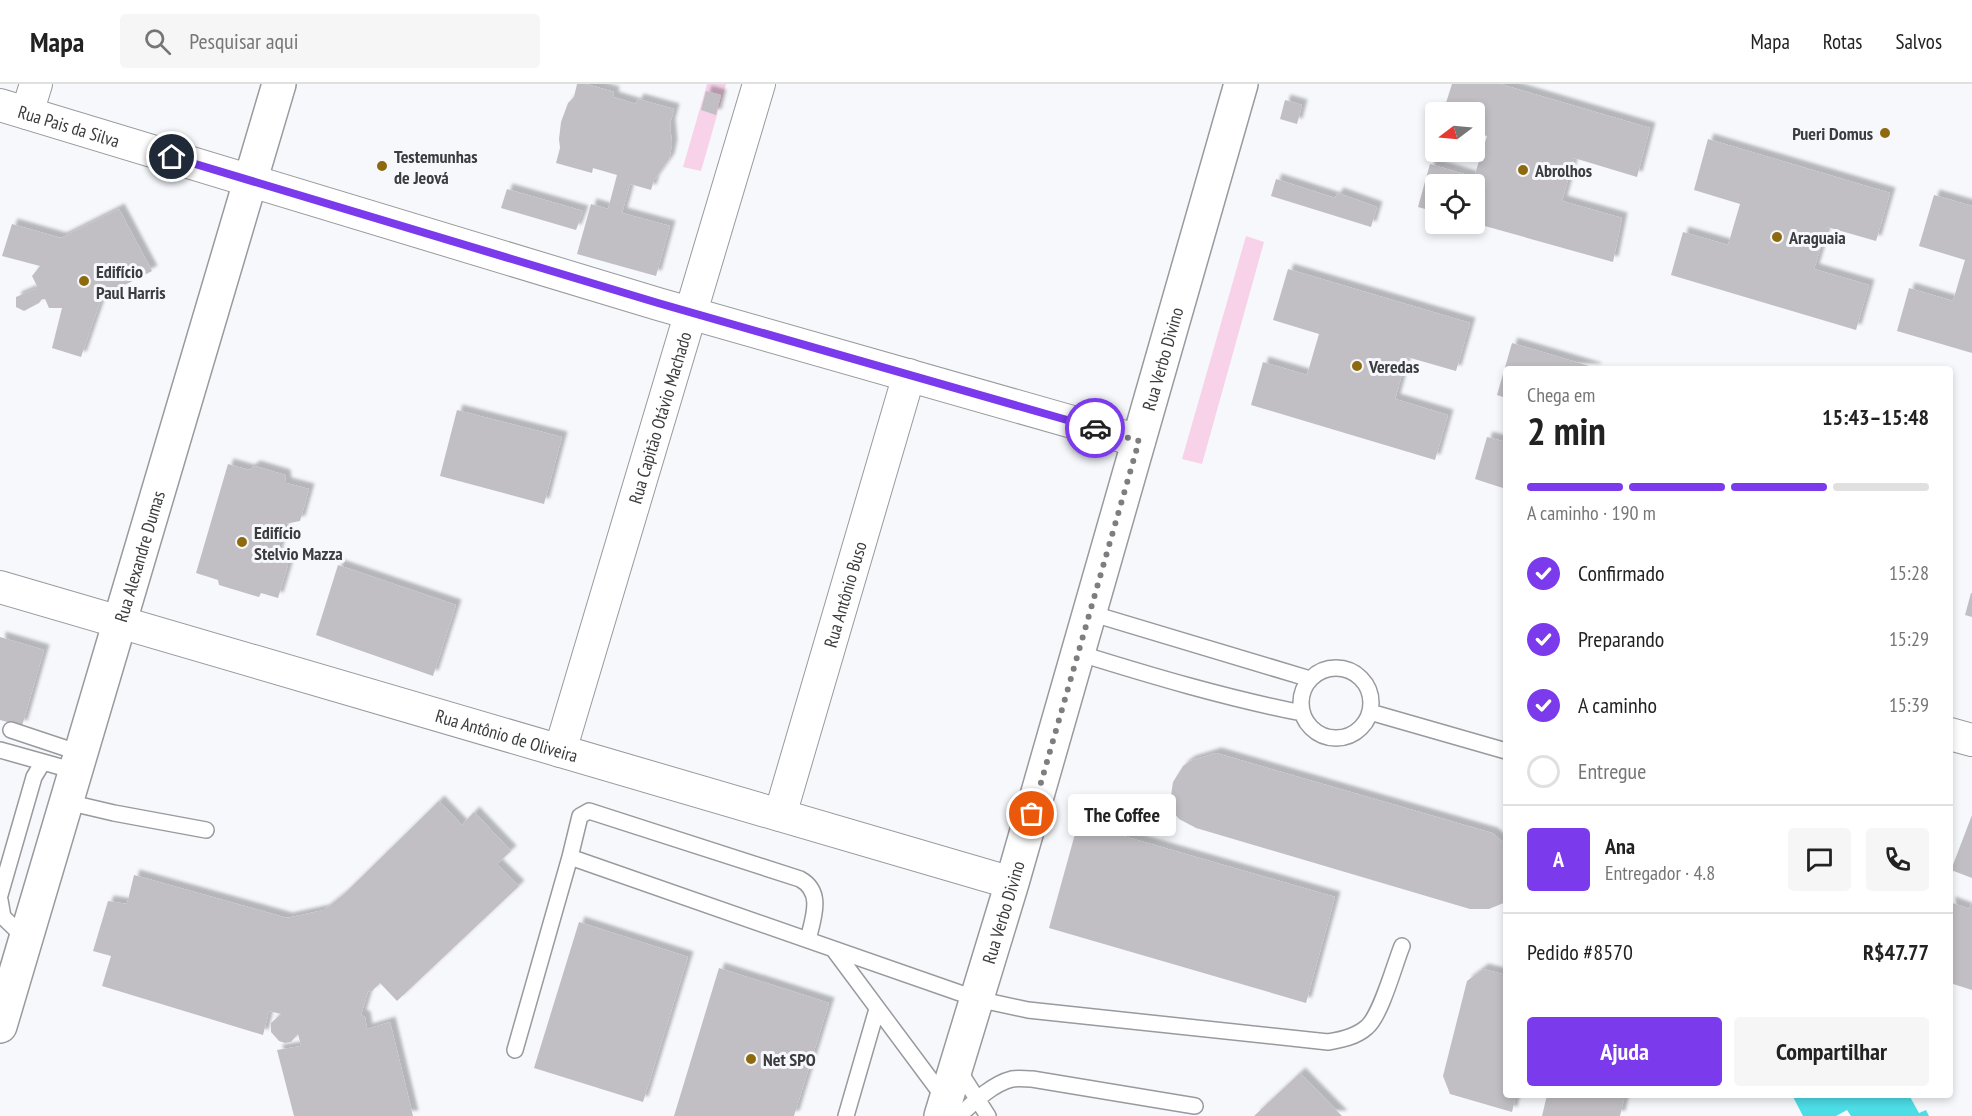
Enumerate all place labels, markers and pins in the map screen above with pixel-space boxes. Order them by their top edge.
place label: Pueri Domus [1792,122,1873,145]
marker: Pueri Domus [1878,126,1892,140]
pin [146,131,197,182]
place label: Testemunhas de Jeová [394,145,477,189]
marker: Testemunhas de Jeová [375,159,389,173]
place label: Abrolhos [1534,159,1592,182]
marker: Abrolhos [1516,163,1530,177]
place label: Araguaia [1788,226,1846,249]
marker: Araguaia [1770,230,1784,244]
place label: Edifício Paul Harris [96,260,166,304]
marker: Edifício Paul Harris [77,274,91,288]
place label: Veredas [1368,355,1419,378]
marker: Veredas [1350,359,1364,373]
place label: Edifício Stelvio Mazza [254,521,343,565]
marker: Edifício Stelvio Mazza [235,535,249,549]
pin [1006,788,1057,839]
callout: The Coffee [1068,793,1176,835]
place label: Net SPO [763,1048,816,1071]
marker: Net SPO [744,1052,758,1066]

